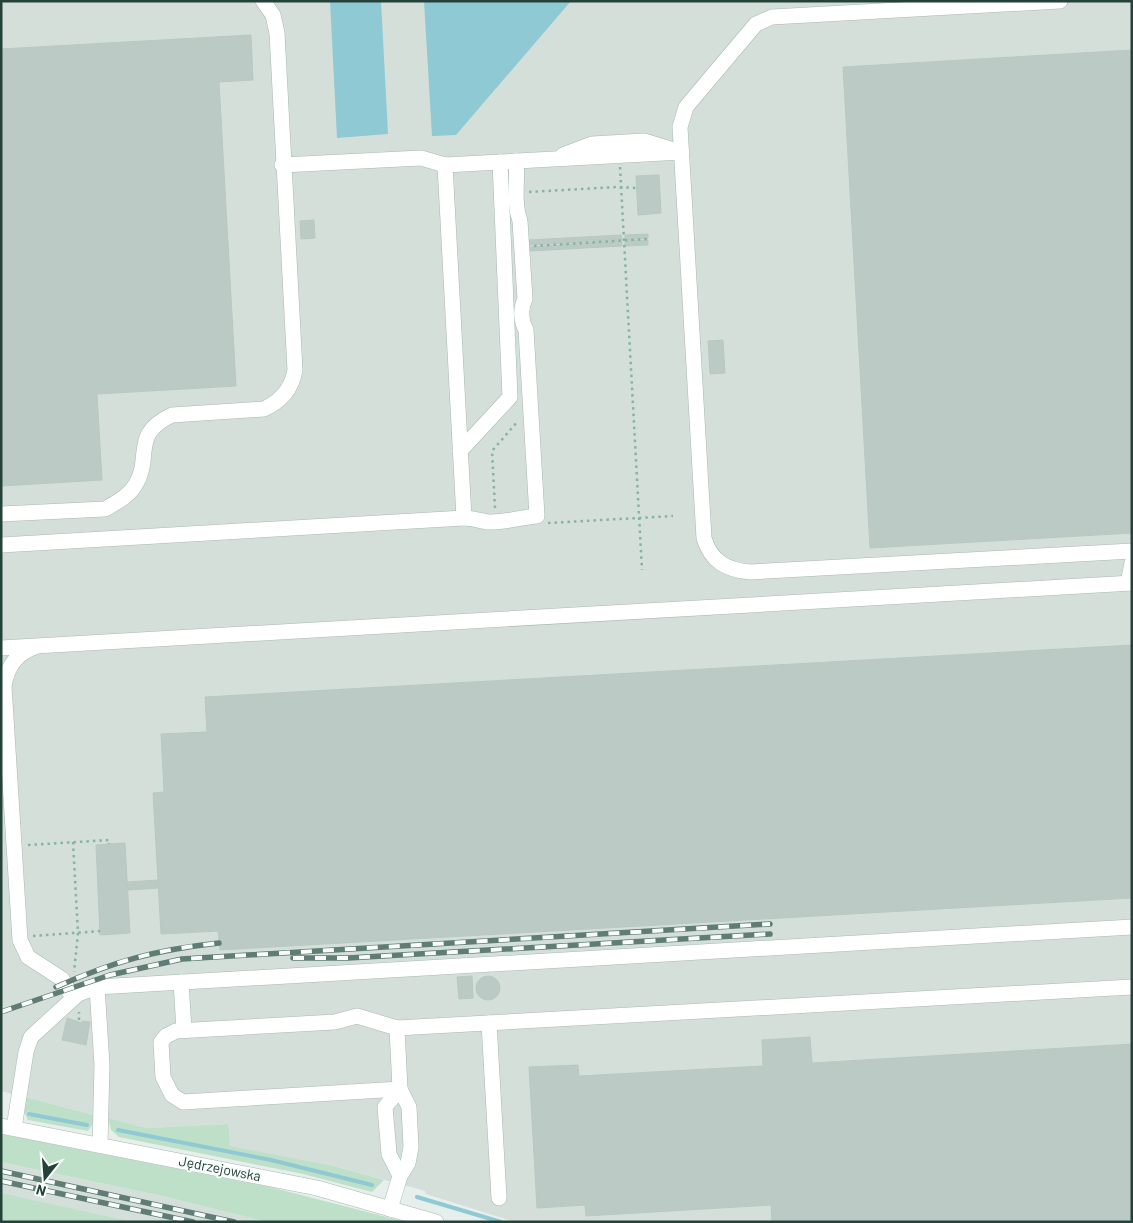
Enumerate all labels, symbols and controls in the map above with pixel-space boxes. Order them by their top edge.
street label: Jędrzejowska [178,1152,262,1184]
north arrow [20,1153,70,1203]
text: N [34,1181,48,1200]

